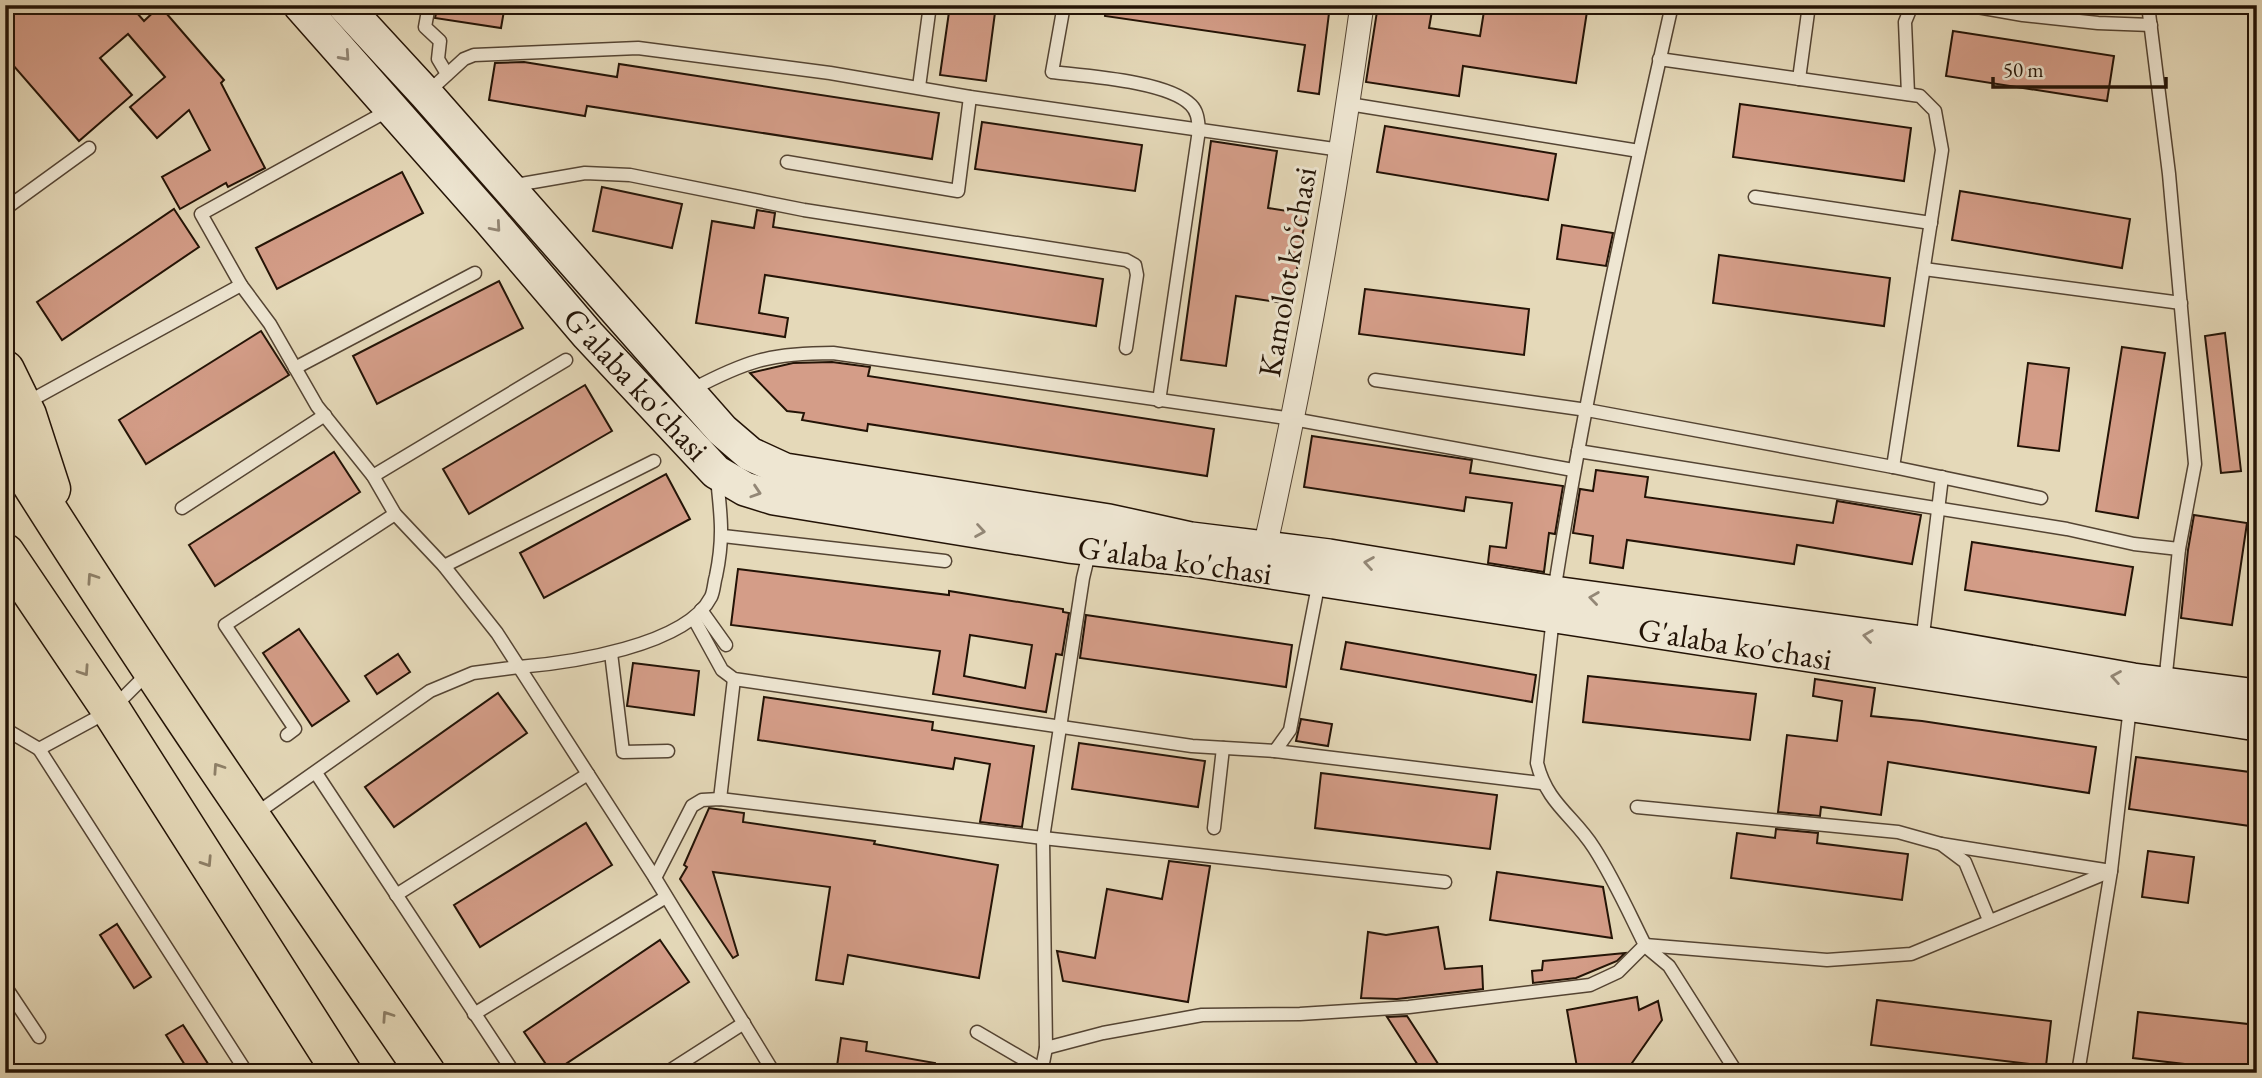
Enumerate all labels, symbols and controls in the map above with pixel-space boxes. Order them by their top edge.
scale bar [1993,46,2166,90]
one-way arrow [337,48,350,61]
text: 50 m [2003,56,2044,83]
street label: Kamolot koʻchasi [1248,164,1326,380]
one-way arrow [488,219,500,232]
street label: G'alaba ko'chasi [554,298,718,470]
one-way arrow [750,484,762,499]
one-way arrow [974,523,986,538]
street label: G'alaba ko'chasi [1075,526,1275,594]
one-way arrow [1363,556,1375,571]
one-way arrow [87,573,100,586]
one-way arrow [1588,591,1600,606]
street label: G'alaba ko'chasi [1635,608,1835,680]
one-way arrow [1862,629,1874,644]
one-way arrow [76,663,88,676]
one-way arrow [2110,670,2122,685]
one-way arrow [213,762,226,775]
one-way arrow [199,854,212,867]
one-way arrow [382,1011,395,1024]

